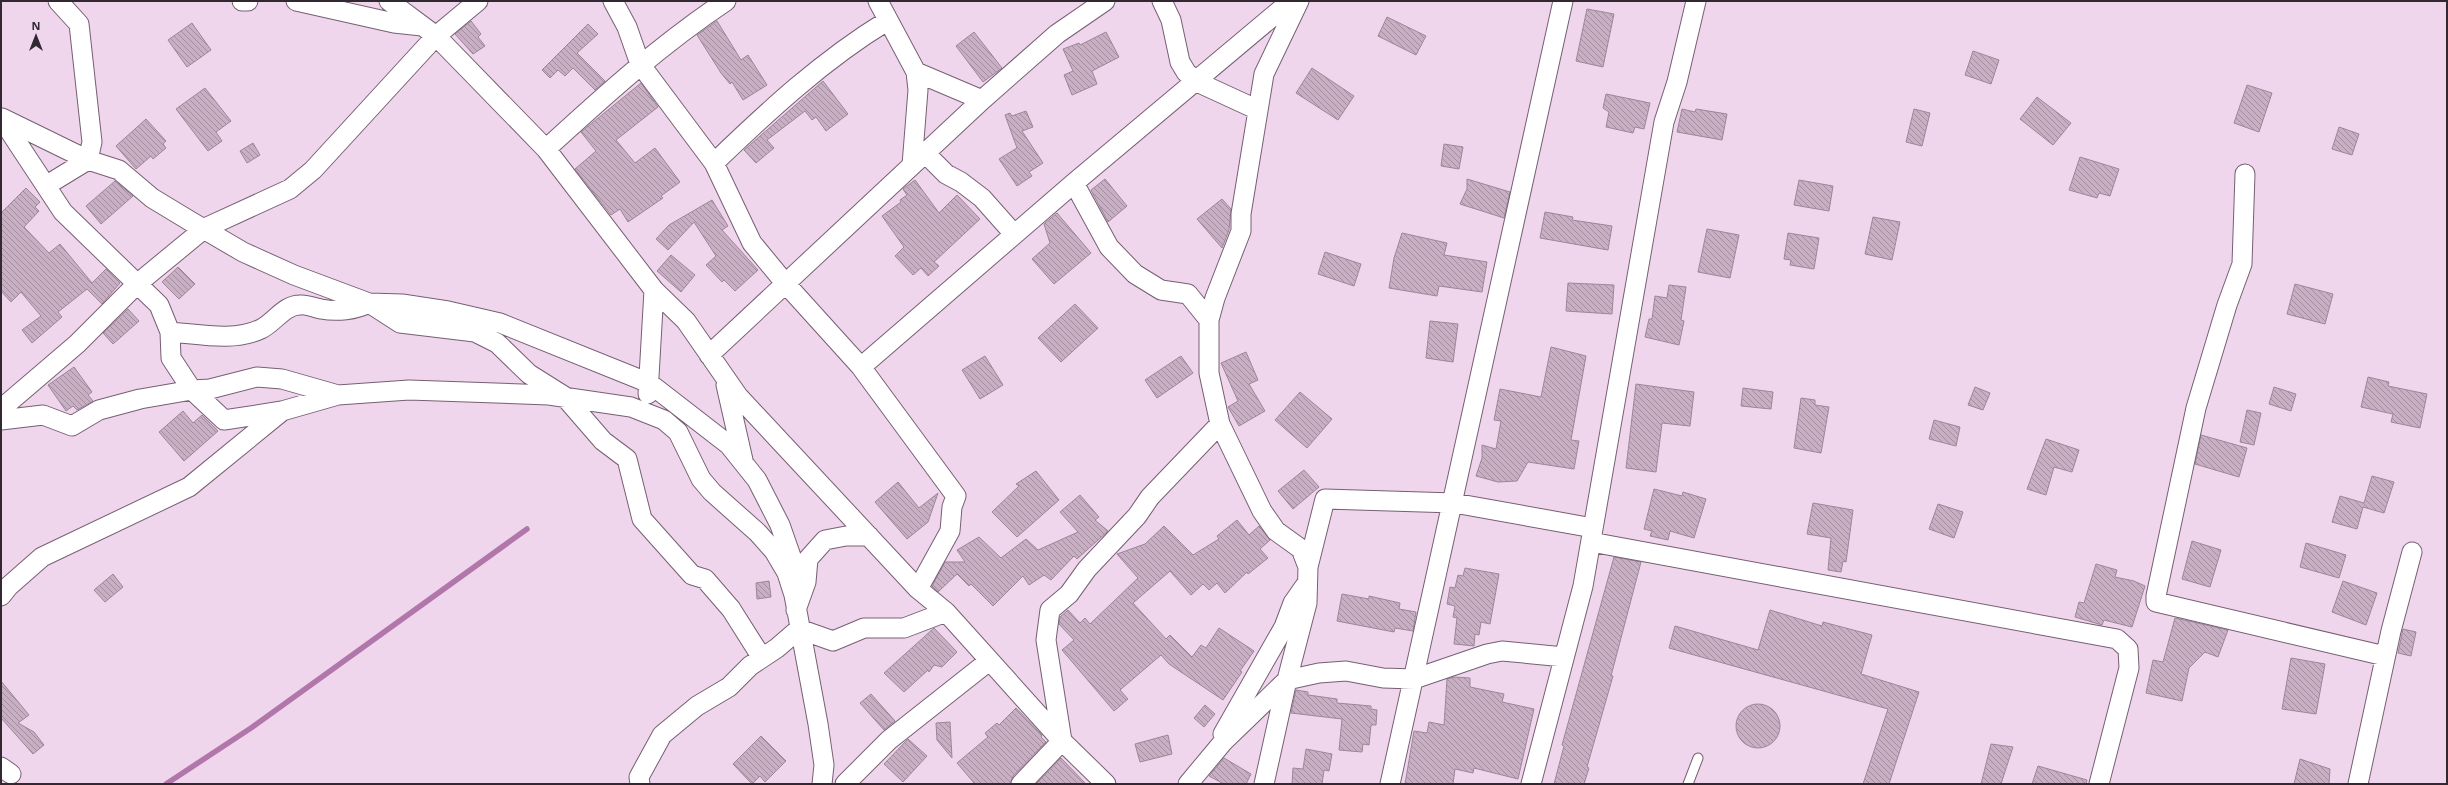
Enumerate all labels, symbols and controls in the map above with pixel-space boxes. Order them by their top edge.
north arrow [16,16,56,56]
text: N [32,18,40,33]

